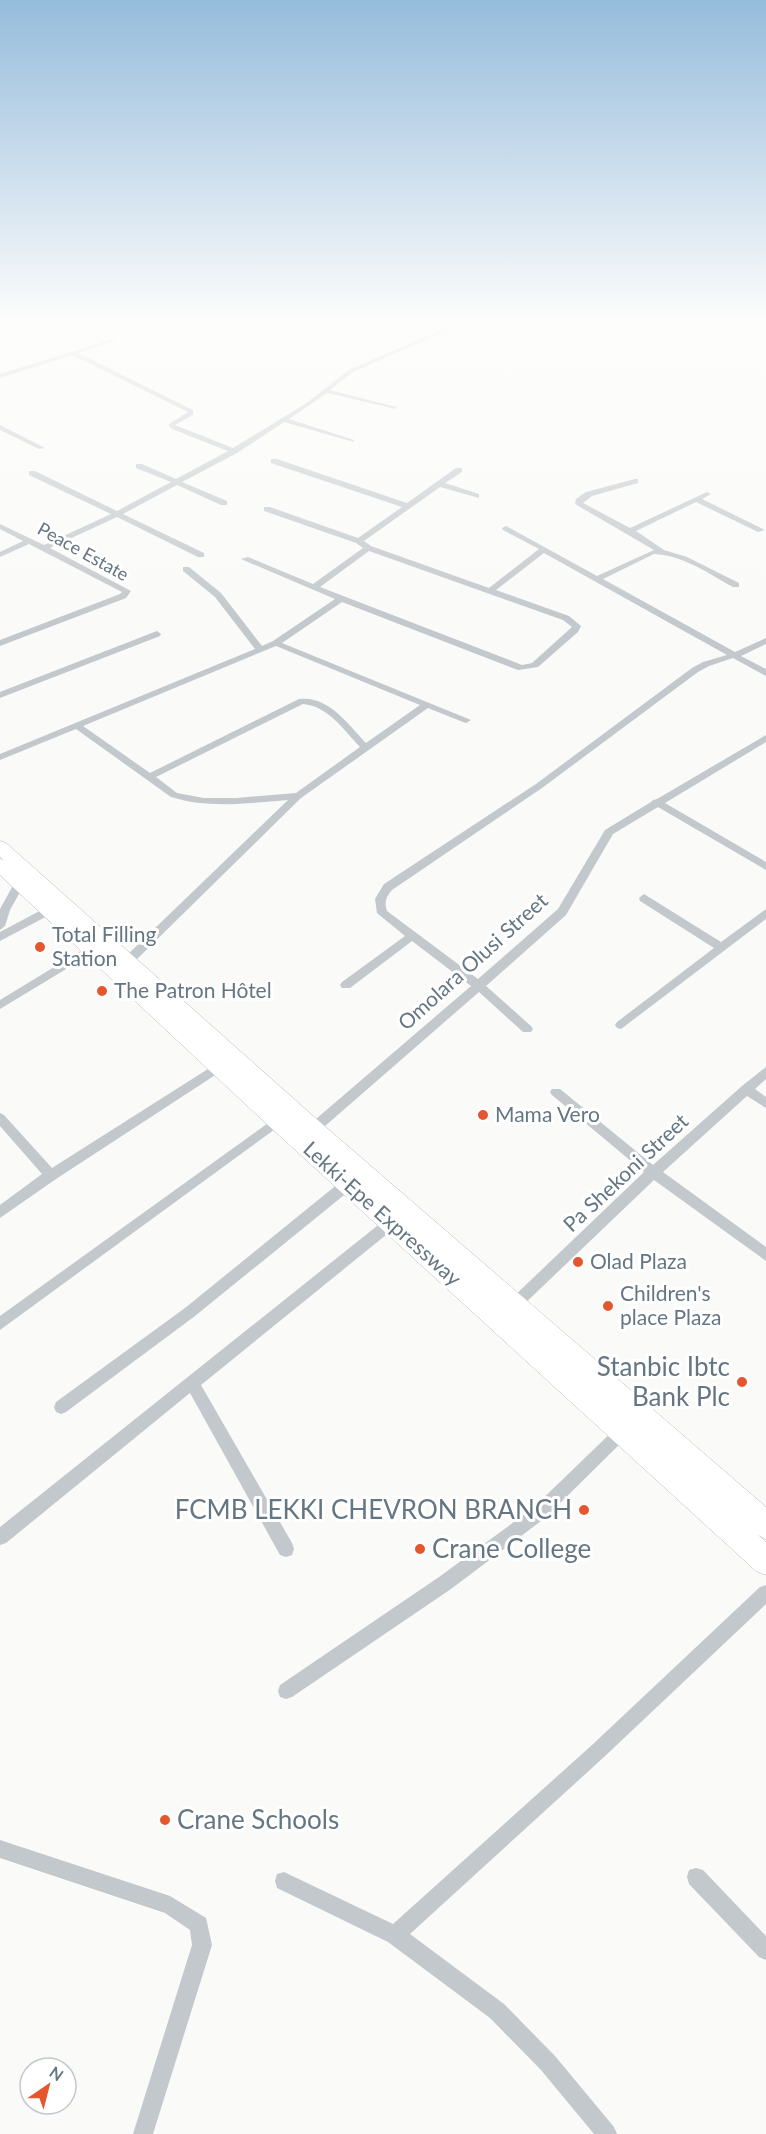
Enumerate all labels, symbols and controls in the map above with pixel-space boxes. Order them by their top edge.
street label: Peace Estate [34,517,133,585]
street label: Omolara Olusi Street [392,887,552,1035]
place label: Total Filling Station [52,921,156,970]
marker: Total Filling Station [33,940,47,954]
place label: The Patron Hôtel [114,977,272,1002]
marker: The Patron Hôtel [95,984,109,998]
place label: Mama Vero [495,1101,600,1126]
street label: Pa Shekoni Street [557,1107,693,1236]
marker: Mama Vero [476,1108,490,1122]
street label: Lekki-Epe Expressway [299,1135,467,1290]
place label: Olad Plaza [590,1248,687,1273]
marker: Olad Plaza [571,1255,585,1269]
place label: Children's place Plaza [620,1280,721,1329]
marker: Children's place Plaza [601,1299,615,1313]
place label: Stanbic Ibtc Bank Plc [597,1350,730,1412]
marker: Stanbic Ibtc Bank Plc [735,1375,749,1389]
place label: FCMB LEKKI CHEVRON BRANCH [175,1493,572,1525]
marker: FCMB LEKKI CHEVRON BRANCH [577,1503,591,1517]
place label: Crane College [432,1532,591,1564]
marker: Crane College [413,1542,427,1556]
place label: Crane Schools [177,1803,339,1835]
marker: Crane Schools [158,1813,172,1827]
north arrow [18,2056,78,2116]
text: N [46,2062,67,2085]

